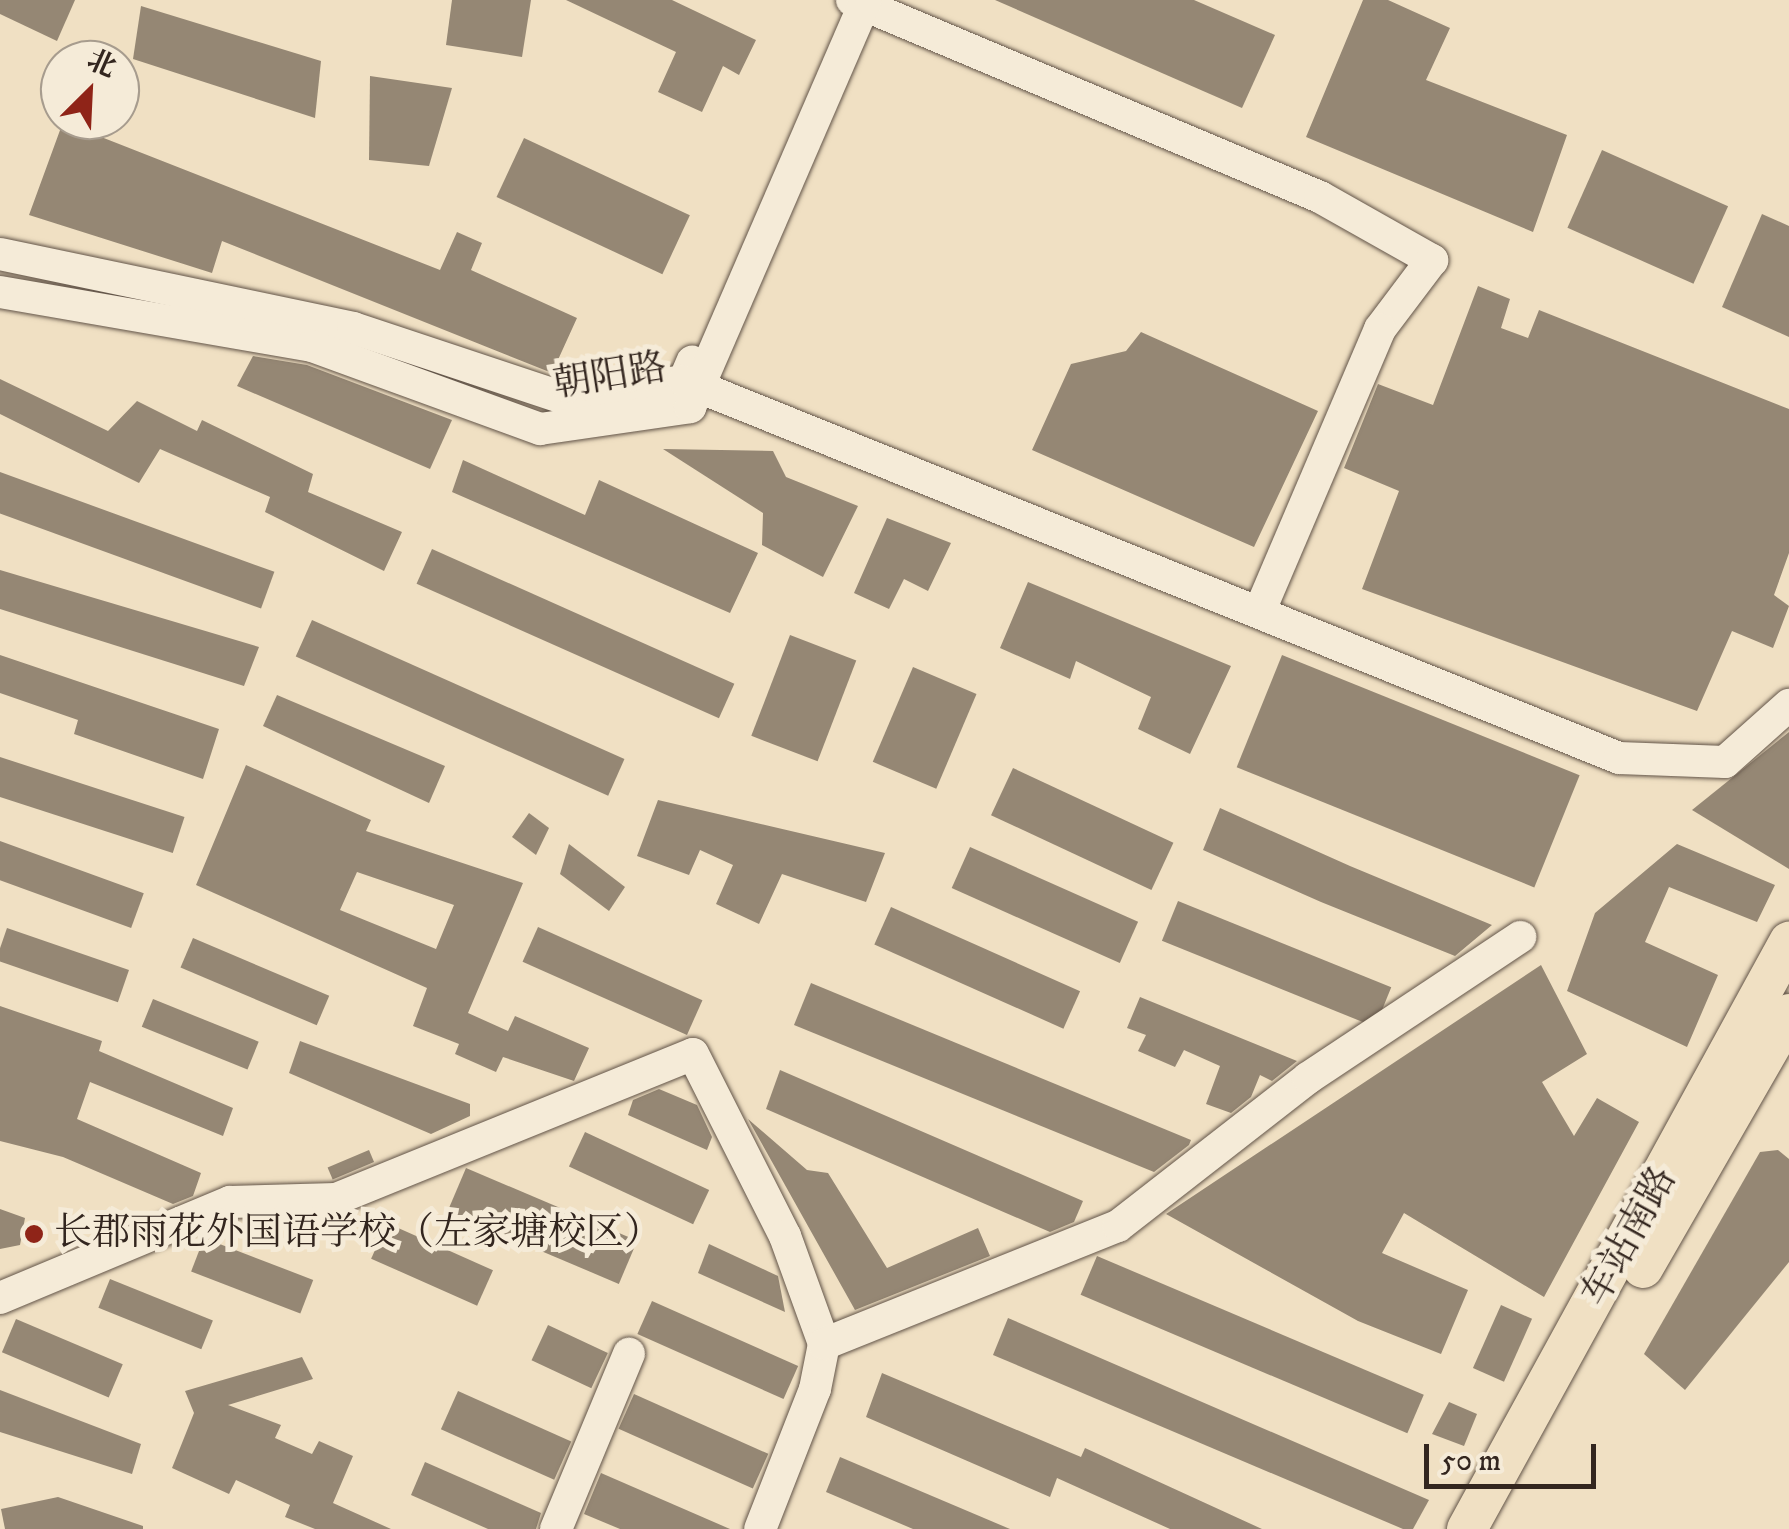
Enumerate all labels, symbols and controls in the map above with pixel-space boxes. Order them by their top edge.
north arrow [40,40,140,140]
text: 北 [82,42,121,86]
street label: 朝阳路 [550,346,670,408]
street label: 车站南路 [1573,1159,1687,1315]
place label: 长郡雨花外国语学校（左家塘校区） [54,1211,662,1257]
marker: 长郡雨花外国语学校（左家塘校区） [23,1223,45,1245]
scale bar [1429,1424,1602,1486]
text: 50 m [1441,1443,1501,1480]

